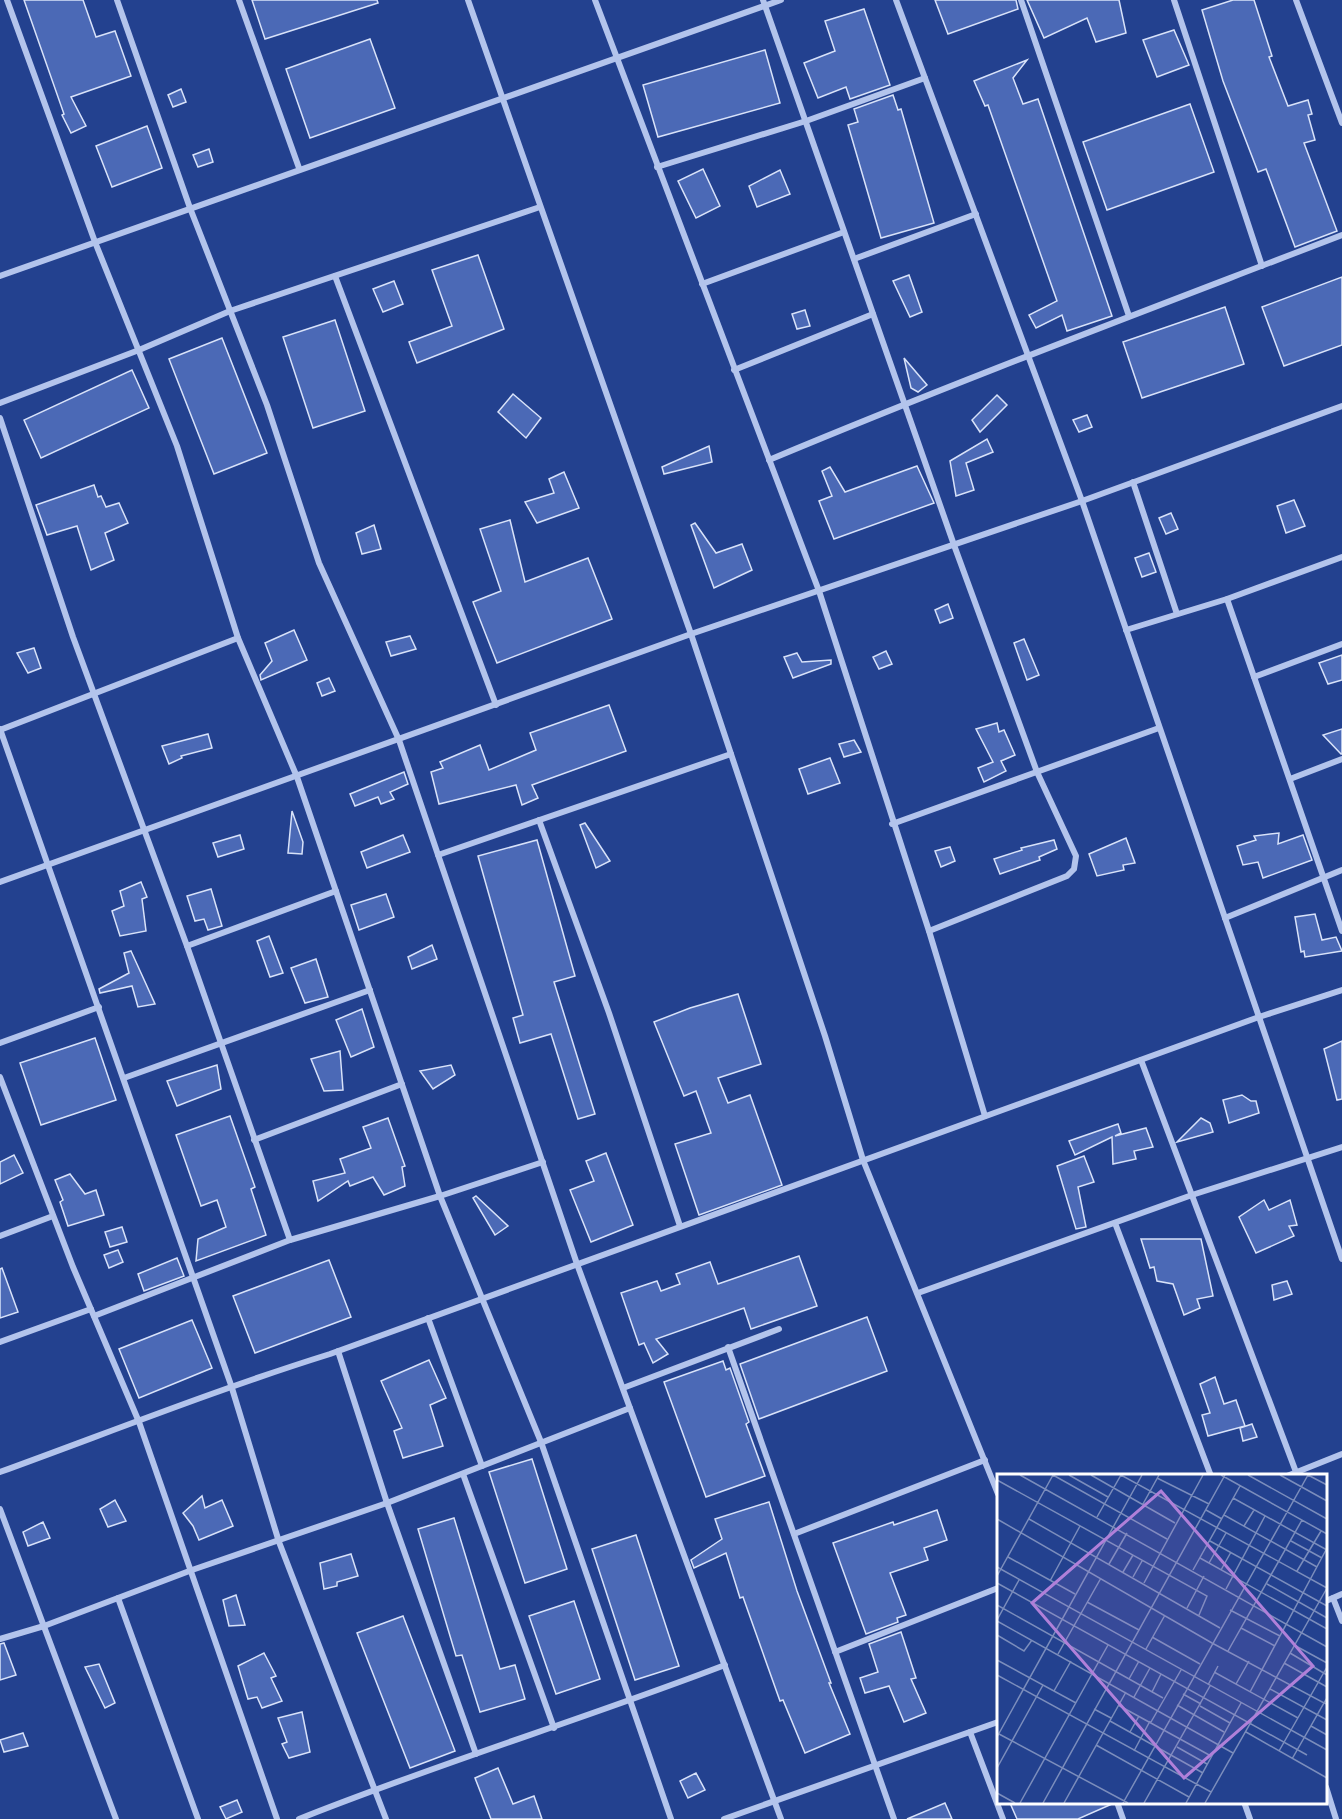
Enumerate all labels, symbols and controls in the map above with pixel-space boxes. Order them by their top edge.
inset map [997,1474,1327,1804]

